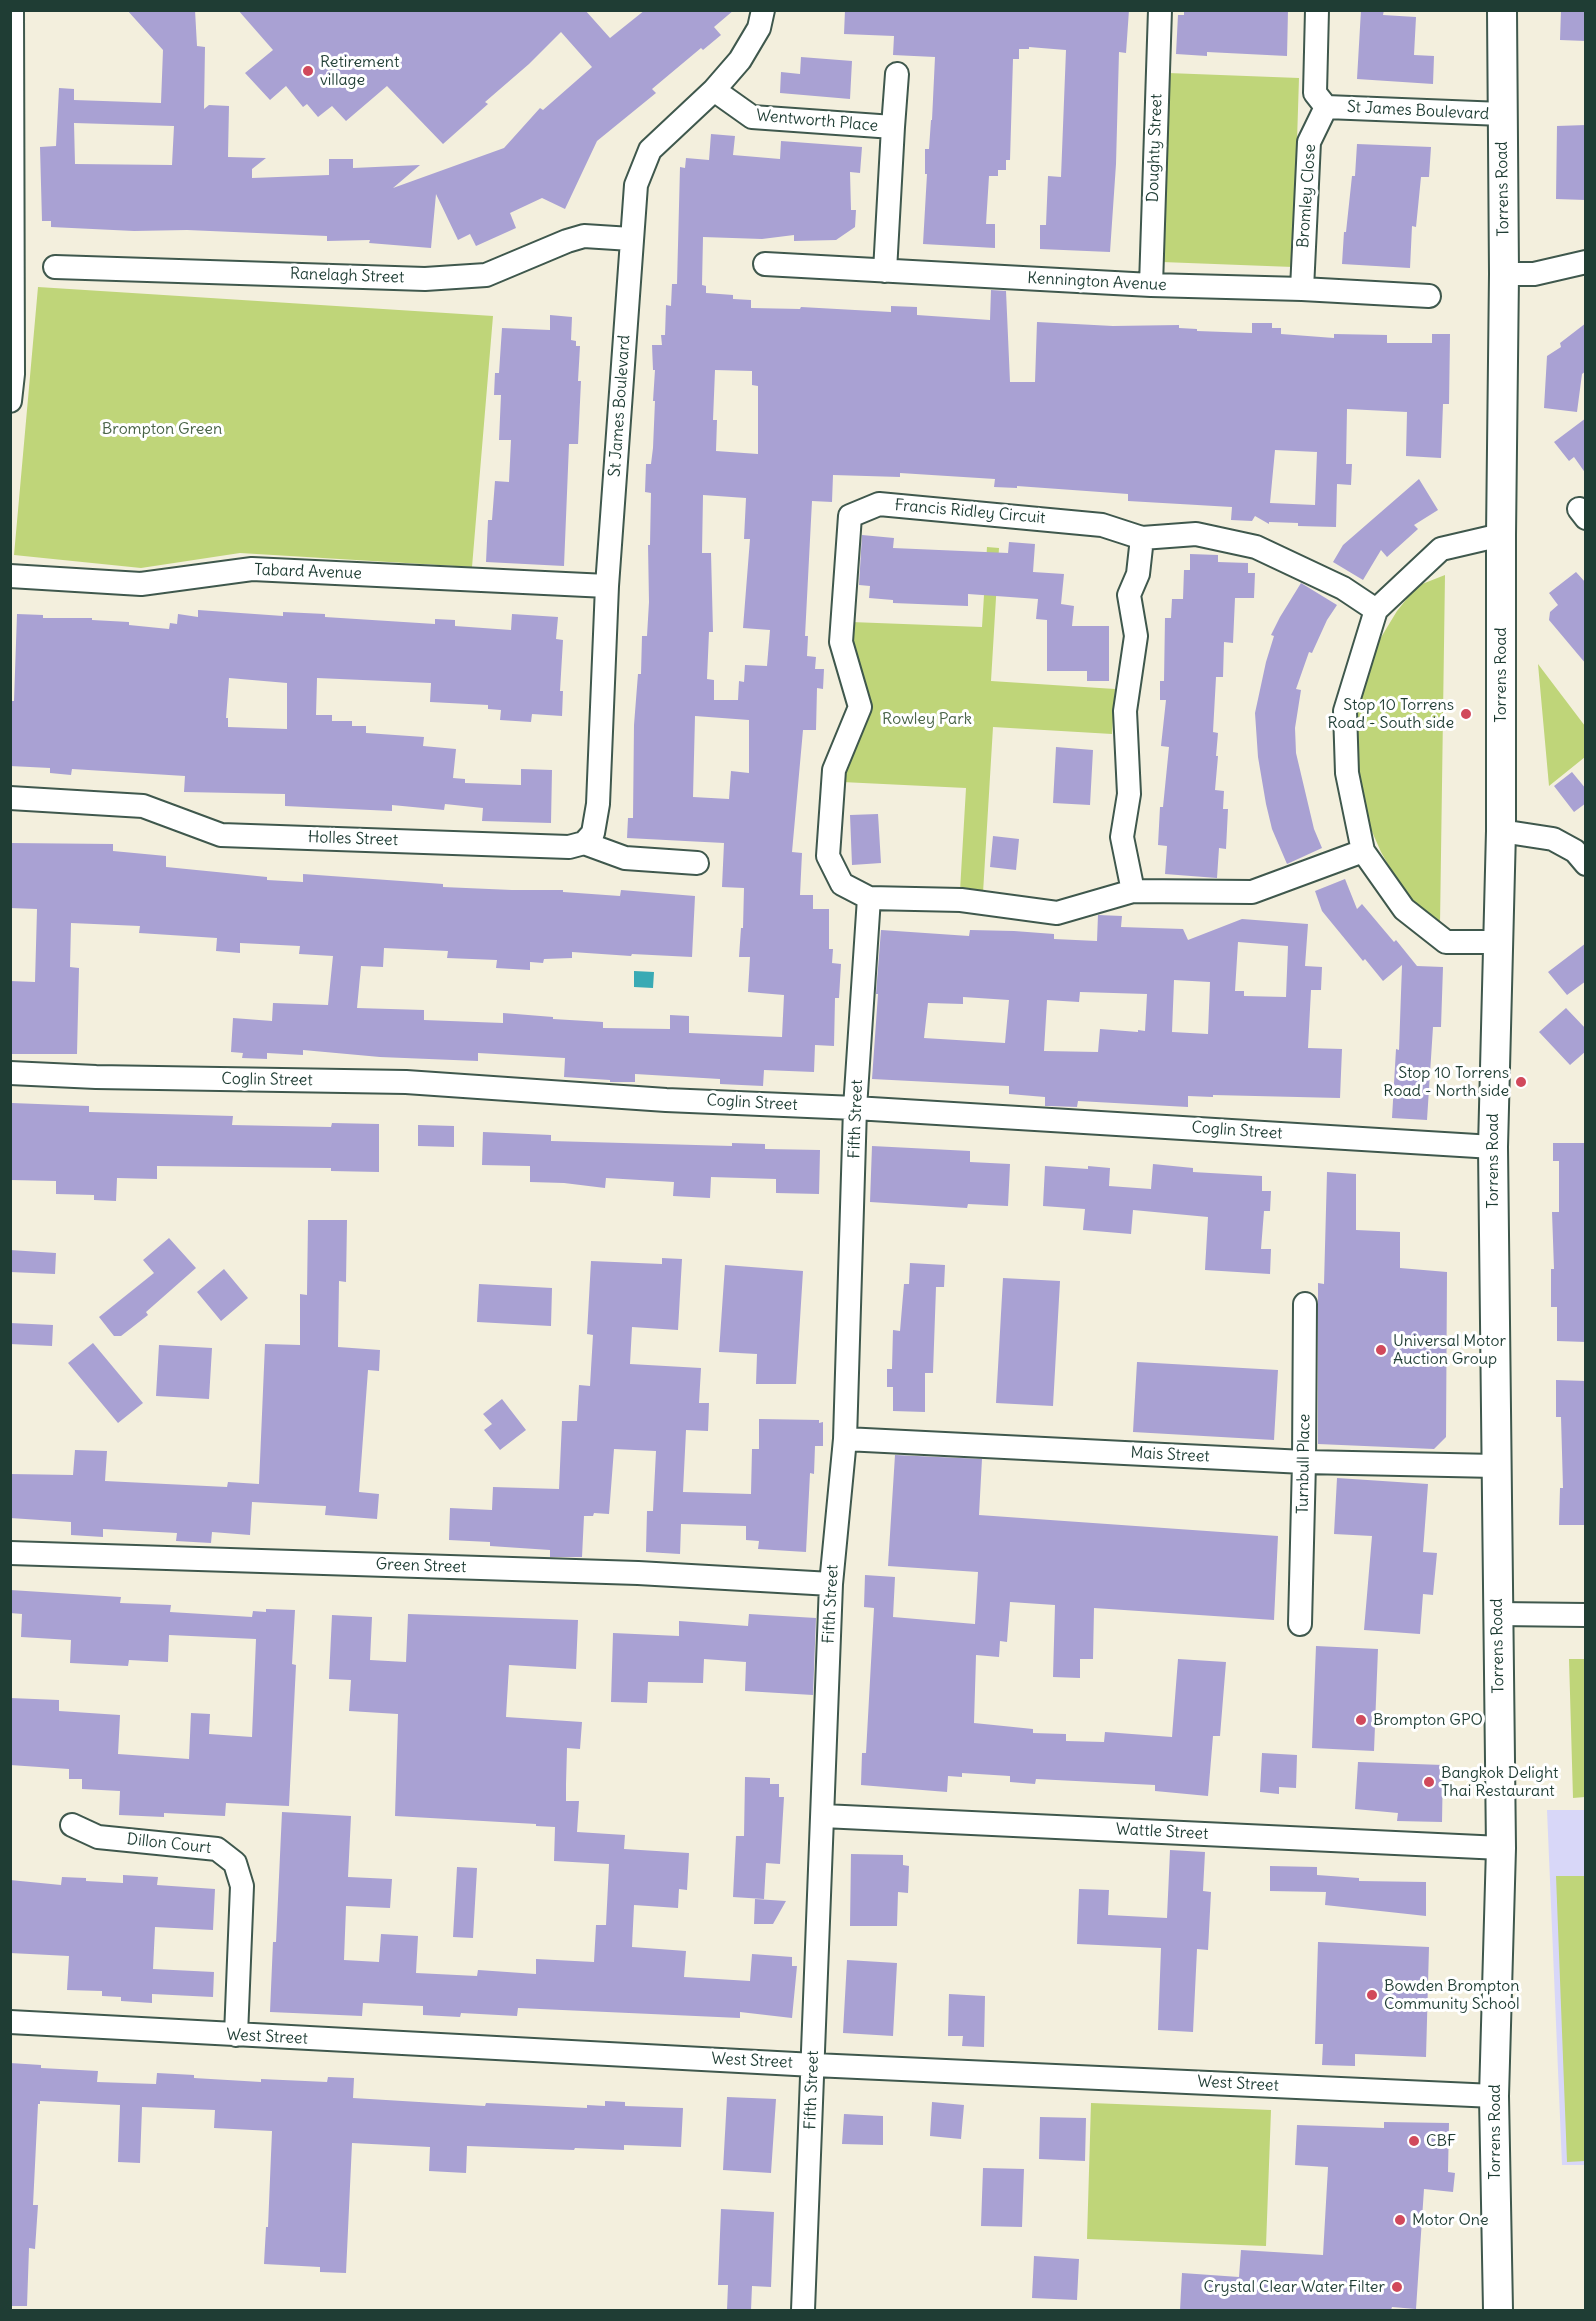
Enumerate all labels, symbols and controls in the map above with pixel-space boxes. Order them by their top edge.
place label: Retirement village [320,52,399,90]
marker: Retirement village [301,64,315,78]
street label: Doughty Street [1144,93,1166,203]
street label: St James Boulevard [1346,98,1490,124]
street label: Wentworth Place [755,106,879,136]
street label: Torrens Road [1493,141,1513,237]
street label: Bromley Close [1294,143,1320,249]
street label: Ranelagh Street [289,264,405,288]
street label: Kennington Avenue [1027,269,1167,295]
street label: St James Boulevard [605,334,635,478]
park label: Brompton Green [102,419,222,439]
street label: Francis Ridley Circuit [894,496,1046,528]
street label: Tabard Avenue [254,561,362,583]
street label: Torrens Road [1491,627,1511,723]
place label: Stop 10 Torrens Road - South side [1328,695,1454,733]
marker: Stop 10 Torrens Road - South side [1459,707,1473,721]
park label: Rowley Park [882,709,972,729]
street label: Holles Street [308,828,398,850]
place label: Stop 10 Torrens Road - North side [1383,1063,1509,1101]
street label: Coglin Street [221,1070,313,1090]
marker: Stop 10 Torrens Road - North side [1514,1075,1528,1089]
street label: Fifth Street [845,1079,867,1159]
street label: Coglin Street [706,1091,798,1115]
street label: Torrens Road [1483,1113,1503,1209]
street label: Coglin Street [1191,1118,1283,1144]
place label: Universal Motor Auction Group [1393,1331,1506,1369]
marker: Universal Motor Auction Group [1374,1343,1388,1357]
street label: Turnbull Place [1294,1414,1314,1514]
street label: Mais Street [1130,1443,1210,1467]
street label: Green Street [375,1555,467,1577]
street label: Fifth Street [819,1564,843,1644]
street label: Torrens Road [1488,1598,1508,1694]
place label: Brompton GPO [1373,1710,1483,1730]
marker: Brompton GPO [1354,1713,1368,1727]
place label: Bangkok Delight Thai Restaurant [1441,1763,1558,1801]
marker: Bangkok Delight Thai Restaurant [1422,1775,1436,1789]
street label: Wattle Street [1115,1820,1209,1844]
street label: Dillon Court [126,1830,212,1858]
place label: Bowden Brompton Community School [1384,1976,1520,2014]
marker: Bowden Brompton Community School [1365,1988,1379,2002]
street label: West Street [226,2025,308,2049]
street label: West Street [711,2049,793,2073]
street label: Fifth Street [801,2050,823,2130]
street label: West Street [1197,2072,1279,2096]
street label: Torrens Road [1485,2084,1505,2180]
place label: CBF [1426,2131,1456,2151]
marker: CBF [1407,2134,1421,2148]
place label: Motor One [1412,2210,1489,2230]
marker: Motor One [1393,2213,1407,2227]
place label: Crystal Clear Water Filter [1204,2277,1385,2297]
marker: Crystal Clear Water Filter [1390,2280,1404,2294]

